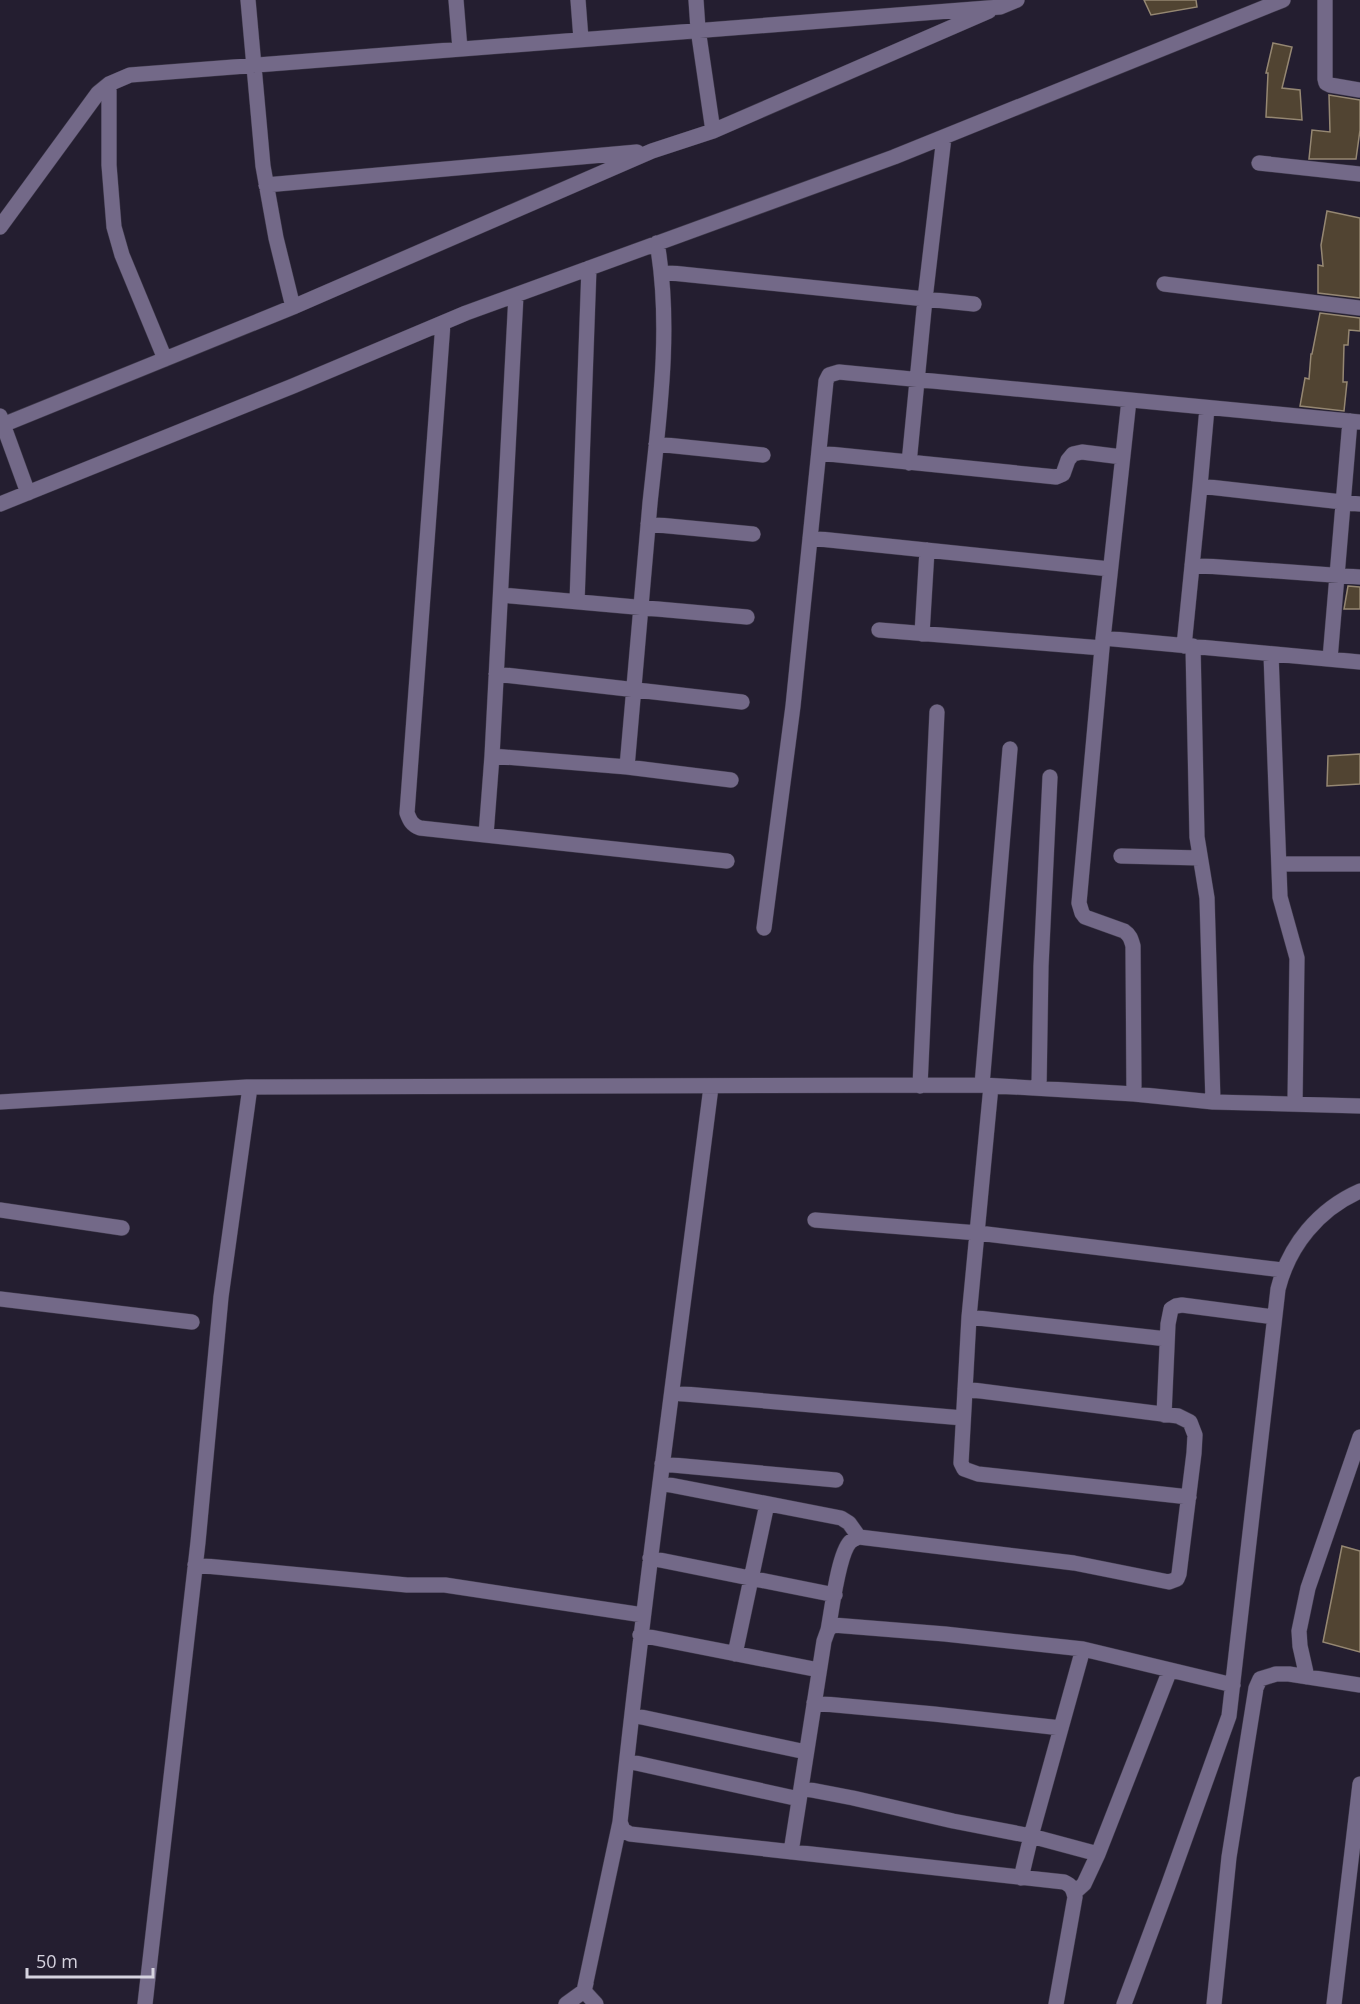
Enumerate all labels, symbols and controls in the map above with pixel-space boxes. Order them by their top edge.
scale bar [27,1941,153,1979]
text: 50 m [36,1949,78,1973]

